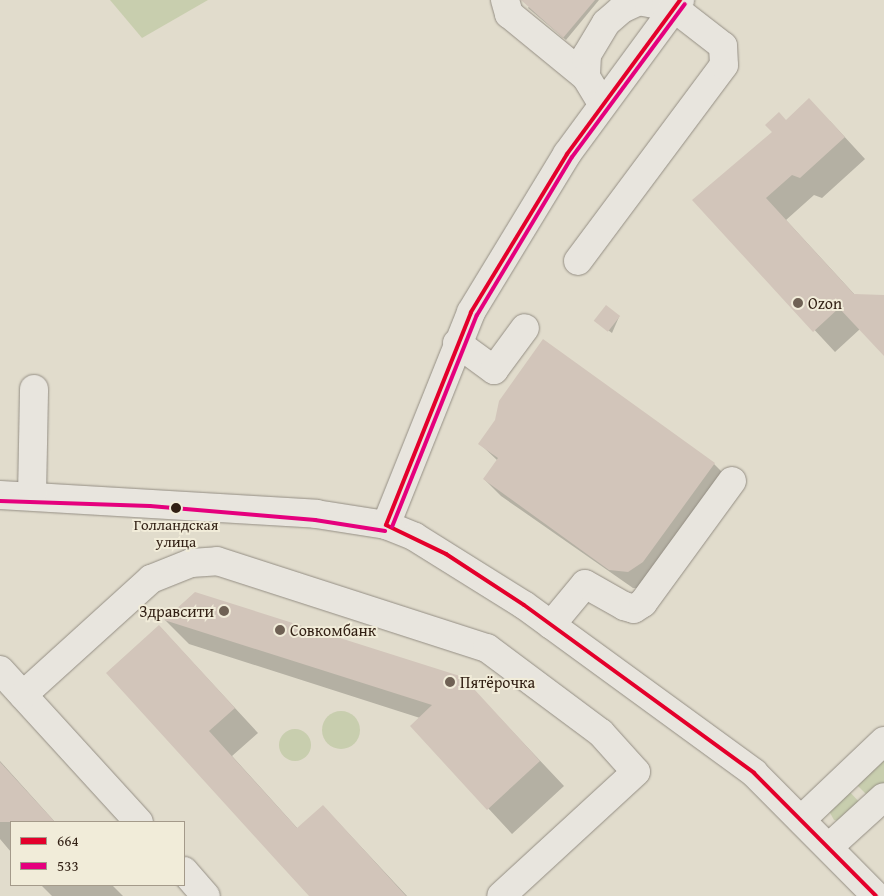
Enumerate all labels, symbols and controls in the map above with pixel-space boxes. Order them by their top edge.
place label: Ozon [808,293,842,313]
marker: Ozon [792,297,804,309]
marker: Голландская улица [171,503,181,513]
place label: Голландская улица [134,515,218,550]
place label: Здравсити [139,601,214,621]
marker: Здравсити [218,605,230,617]
place label: Совкомбанк [290,620,376,640]
marker: Совкомбанк [274,624,286,636]
place label: Пятёрочка [460,672,535,692]
marker: Пятёрочка [444,676,456,688]
legend [10,821,185,886]
text: 664 [57,830,79,851]
text: 533 [57,855,79,876]

